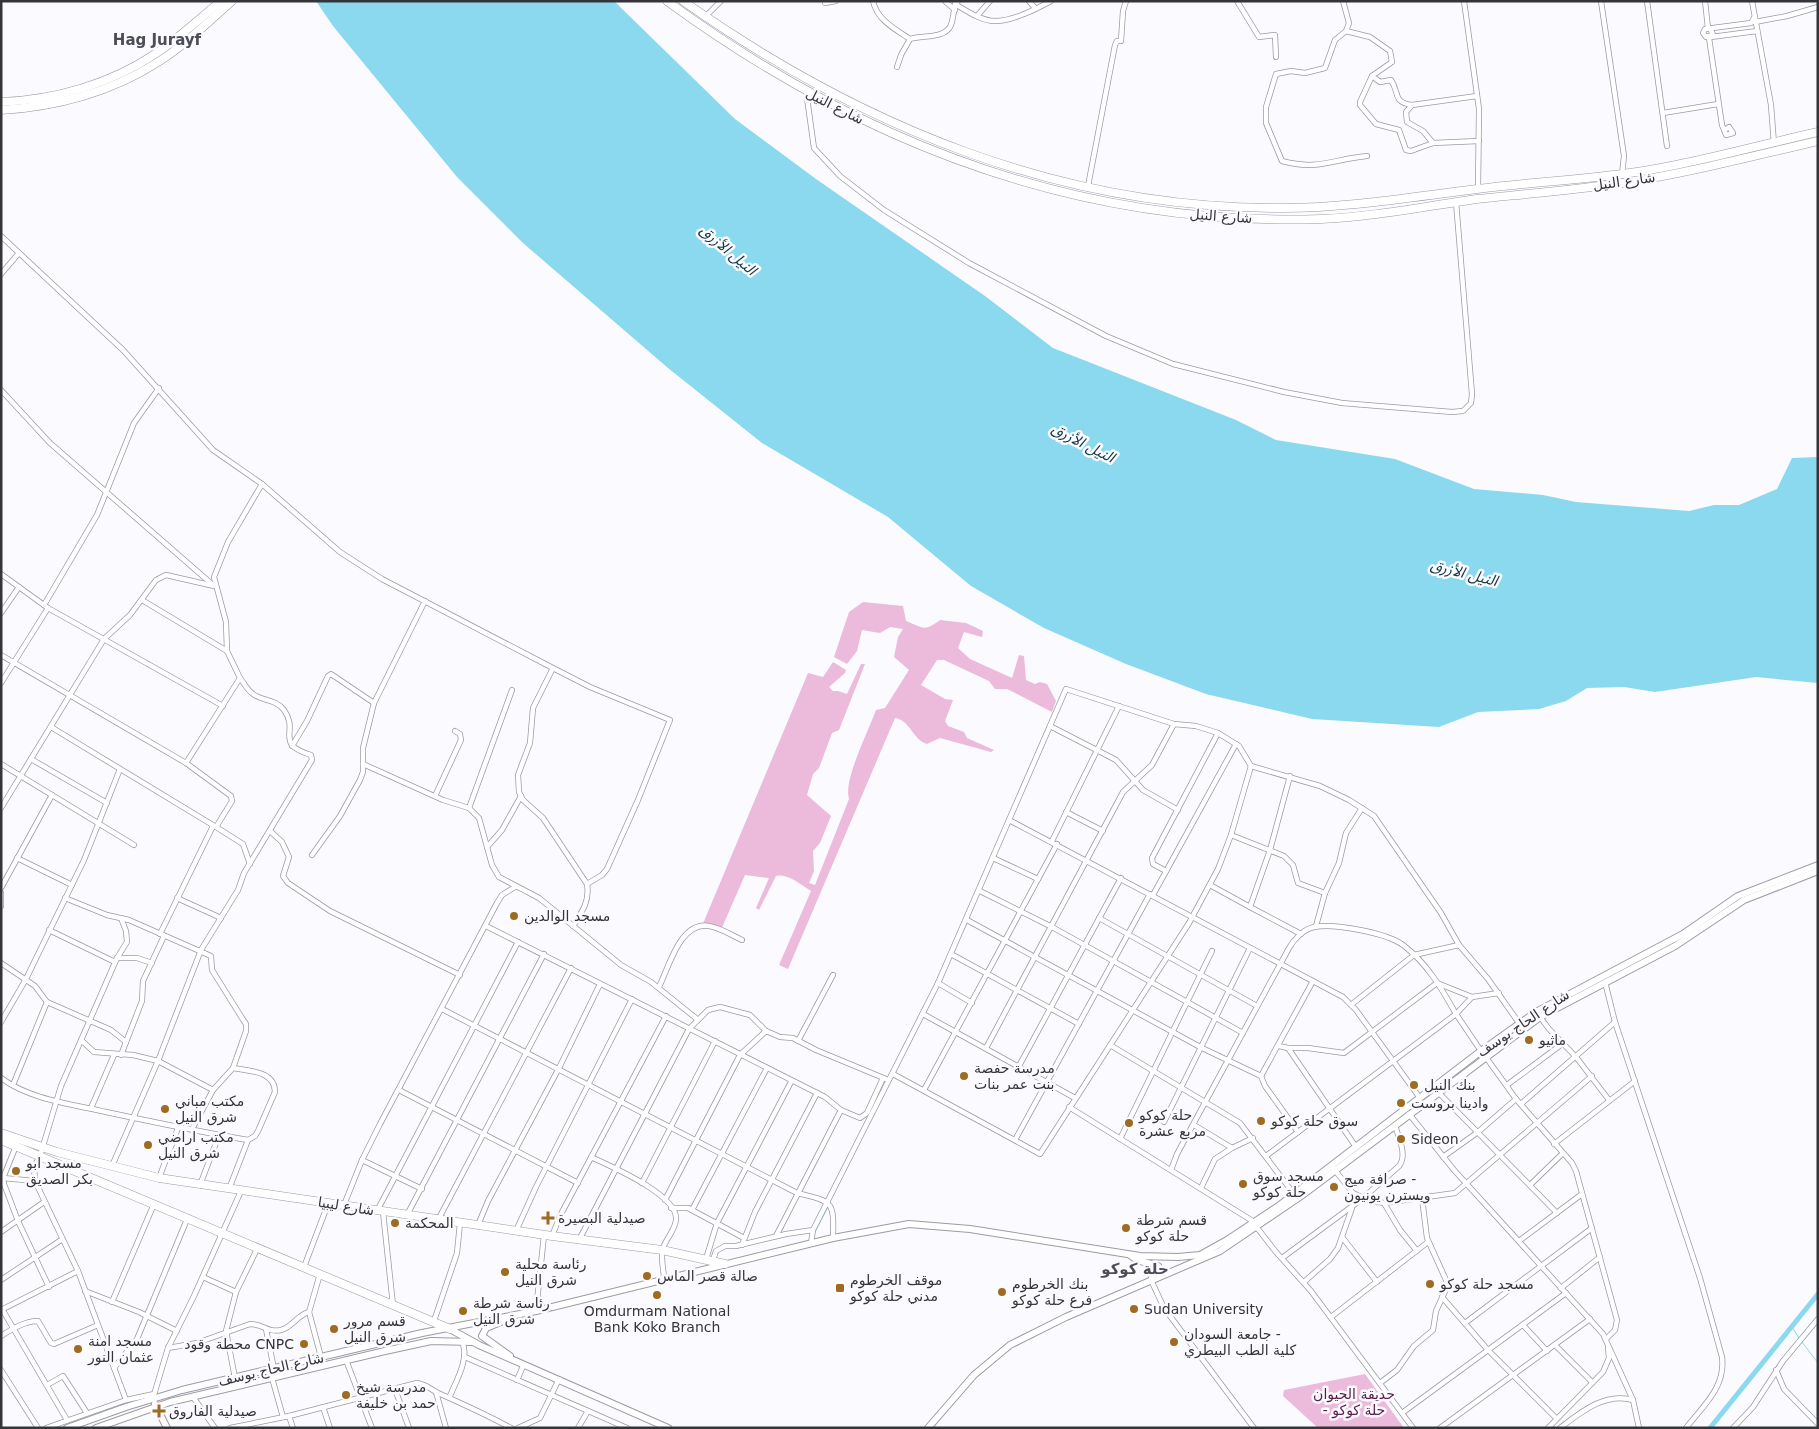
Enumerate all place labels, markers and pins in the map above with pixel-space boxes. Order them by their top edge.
place label: مسجد الوالدين [524,908,610,925]
marker: مسجد الوالدين [508,910,520,922]
place label: ماثيو [1538,1032,1566,1049]
marker: ماثيو [1523,1034,1535,1046]
place label: مدرسة حفصة بنت عمر بنات [974,1060,1055,1093]
marker: مدرسة حفصة بنت عمر بنات [958,1070,970,1082]
place label: بنك النيل [1424,1077,1476,1093]
marker: بنك النيل [1408,1079,1420,1091]
place label: مكتب مباني شرق النيل [175,1093,244,1126]
place label: وادينا بروست [1411,1095,1489,1112]
marker: وادينا بروست [1395,1097,1407,1109]
marker: مكتب مباني شرق النيل [159,1103,171,1115]
place label: حلة كوكو مربع عشرة [1138,1107,1206,1140]
place label: سوق حلة كوكو [1270,1113,1358,1130]
marker: سوق حلة كوكو [1255,1115,1267,1127]
marker: حلة كوكو مربع عشرة [1123,1117,1135,1129]
place label: مكتب اراضي شرق النيل [158,1129,234,1162]
place label: Sideon [1411,1131,1459,1147]
marker: Sideon [1395,1133,1407,1145]
marker: مكتب اراضي شرق النيل [142,1139,154,1151]
place label: مسجد ابو بكر الصديق [25,1155,93,1188]
marker: مسجد ابو بكر الصديق [10,1165,22,1177]
place label: مسجد سوق حلة كوكو [1252,1168,1324,1201]
place label: صرافة ميج - ويسترن يونيون [1344,1171,1431,1204]
marker: مسجد سوق حلة كوكو [1237,1178,1249,1190]
marker: صرافة ميج - ويسترن يونيون [1328,1181,1340,1193]
place label: صيدلية البصيرة [558,1210,646,1227]
marker: صيدلية البصيرة [542,1212,554,1224]
place label: قسم شرطة حلة كوكو [1135,1212,1207,1245]
place label: المحكمة [405,1215,454,1231]
marker: المحكمة [389,1217,401,1229]
marker: قسم شرطة حلة كوكو [1120,1222,1132,1234]
place label: رئاسة محلية شرق النيل [515,1256,587,1289]
marker: رئاسة محلية شرق النيل [499,1266,511,1278]
place label: صالة قصر الماس [657,1268,758,1285]
marker: صالة قصر الماس [641,1270,653,1282]
place label: موقف الخرطوم مدني حلة كوكو [849,1272,942,1305]
place label: بنك الخرطوم فرع حلة كوكو [1011,1276,1092,1309]
place label: مسجد حلة كوكو [1439,1276,1534,1293]
marker: مسجد حلة كوكو [1424,1278,1436,1290]
marker: موقف الخرطوم مدني حلة كوكو [834,1282,846,1294]
marker: بنك الخرطوم فرع حلة كوكو [996,1286,1008,1298]
marker: Omdurmam National Bank Koko Branch [651,1289,663,1301]
place label: رئاسة شرطة شرق النيل [473,1295,550,1328]
place label: Sudan University [1144,1301,1263,1317]
place label: Omdurmam National Bank Koko Branch [584,1303,730,1335]
marker: Sudan University [1128,1303,1140,1315]
marker: رئاسة شرطة شرق النيل [457,1305,469,1317]
place label: قسم مرور شرق النيل [343,1313,406,1346]
marker: قسم مرور شرق النيل [328,1323,340,1335]
place label: جامعة السودان - كلية الطب البيطري [1184,1326,1296,1359]
place label: مسجد امنة عثمان النور [87,1333,154,1366]
place label: محطة وقود CNPC [184,1336,294,1353]
marker: جامعة السودان - كلية الطب البيطري [1168,1336,1180,1348]
marker: محطة وقود CNPC [298,1338,310,1350]
marker: مسجد امنة عثمان النور [72,1343,84,1355]
place label: مدرسة شيخ حمد بن خليفة [356,1379,436,1412]
marker: مدرسة شيخ حمد بن خليفة [340,1389,352,1401]
place label: صيدلية الفاروق [169,1403,257,1420]
marker: صيدلية الفاروق [153,1405,165,1417]

